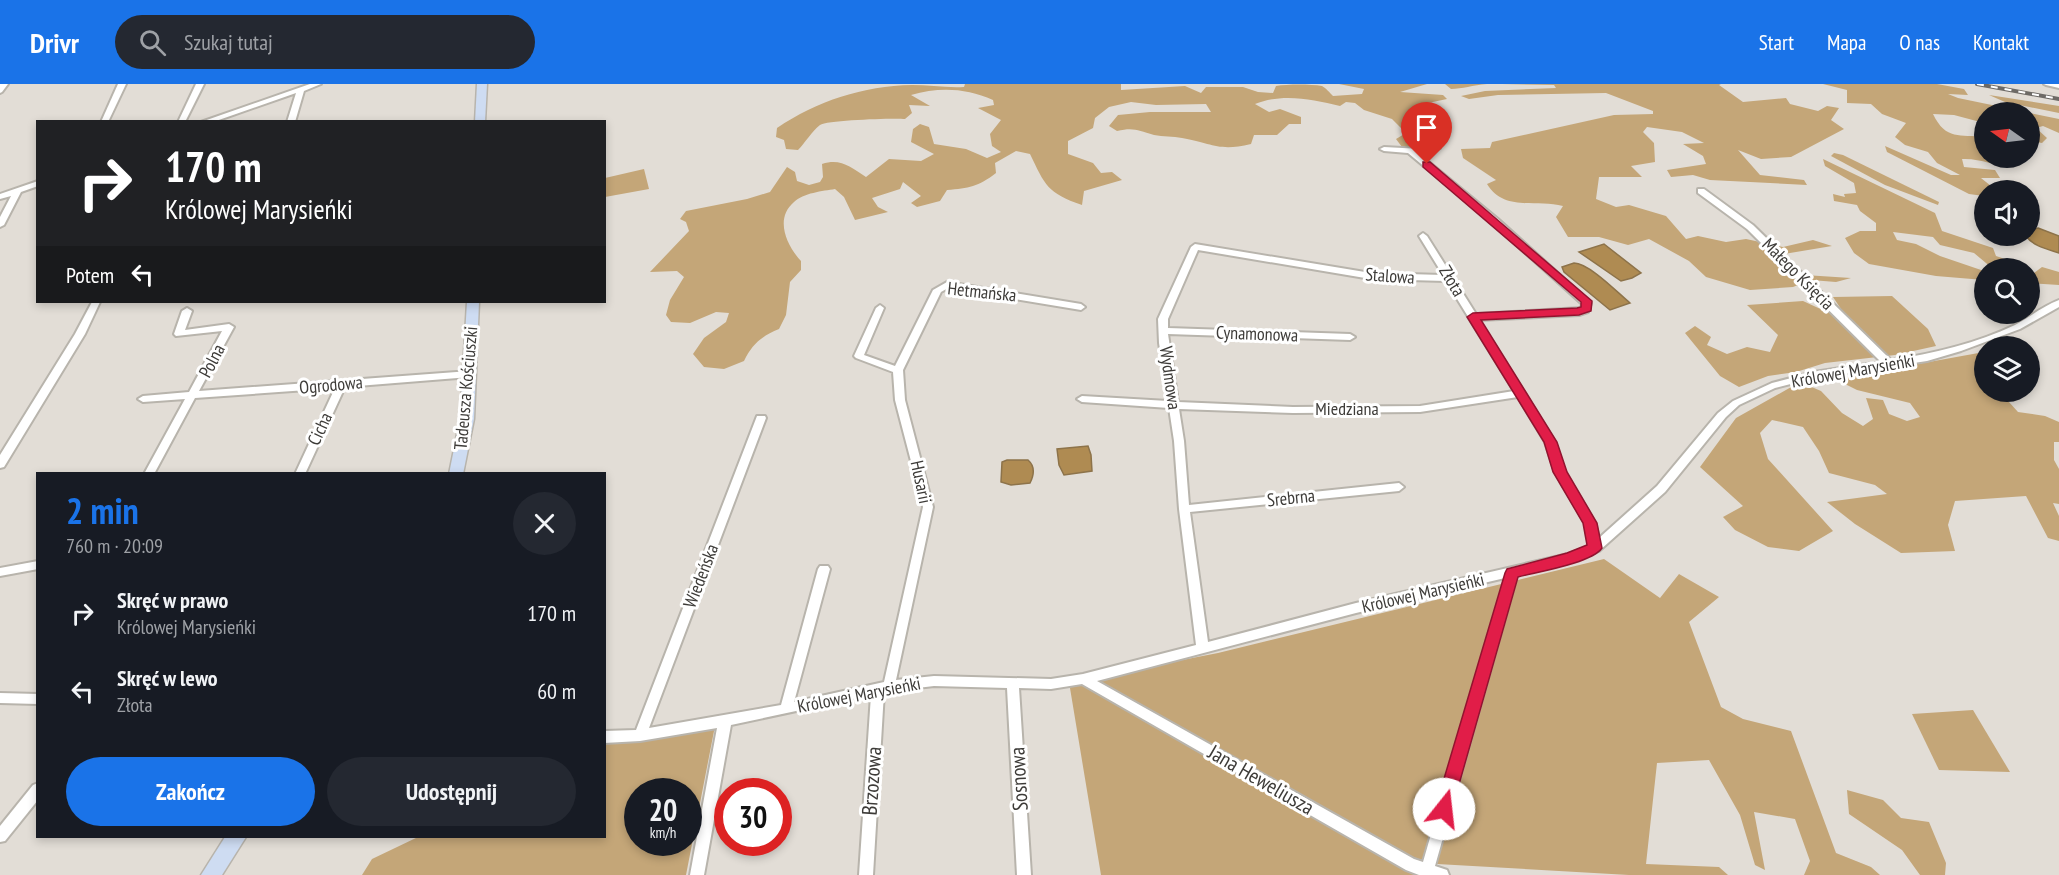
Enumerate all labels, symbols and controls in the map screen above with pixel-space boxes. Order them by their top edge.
search box [115,15,535,69]
text: Drivr [30,24,79,61]
icon: search [136,26,169,59]
text: Szukaj tutaj [184,28,273,56]
text: Start [1759,29,1794,56]
text: Mapa [1827,29,1866,56]
text: O nas [1899,29,1940,56]
text: Kontakt [1973,29,2029,56]
pin [1401,102,1452,164]
north arrow [1974,102,2040,168]
map controls [1974,102,2040,402]
icon: arrive [1410,111,1443,144]
text: 170 m [165,139,262,194]
icon: right [66,144,144,222]
button: sound [1974,180,2040,246]
text: Królowej Marysieńki [165,192,353,226]
street label: Małego Księcia [1757,233,1839,315]
icon: left [126,258,159,291]
button: search [1974,258,2040,324]
text: Potem [66,261,114,289]
street label: Złota [1434,261,1471,300]
street label: Stalowa [1365,262,1416,289]
street label: Hetmańska [946,276,1018,307]
street label: Cynamonowa [1215,321,1299,346]
street label: Tadeusza Kościuszki [449,325,482,451]
button: layers [1974,336,2040,402]
street label: Polna [193,340,230,381]
street label: Wydmowa [1155,345,1186,411]
street label: Królowej Marysieńki [1789,348,1917,393]
street label: Ogrodowa [298,370,364,399]
street label: Miedziana [1315,397,1379,420]
street label: Cicha [302,409,337,449]
street label: Husarii [906,458,937,506]
street label: Srebrna [1266,484,1316,511]
text: 2 min [66,487,139,534]
button: close [513,492,576,555]
text: 760 m · 20:09 [66,533,163,559]
street label: Wiedeńska [678,540,723,611]
street label: Królowej Marysieńki [1359,567,1486,618]
text: Skręć w prawo [117,586,228,614]
icon: right [66,597,99,630]
text: 170 m [527,599,576,627]
text: Królowej Marysieńki [117,614,256,640]
text: Skręć w lewo [117,664,218,692]
street label: Królowej Marysieńki [795,671,923,718]
icon: left [66,675,99,708]
text: 60 m [537,677,576,705]
text: Złota [117,692,153,718]
street label: Jana Heweliusza [1203,738,1319,821]
street label: Brzozowa [856,746,887,816]
street label: Sosnowa [1003,746,1034,812]
button: Zakończ [66,757,315,826]
button: Udostępnij [327,757,576,826]
position arrow [1412,777,1476,841]
speed limit sign: 30 [714,778,792,856]
text: 20 [649,790,677,829]
text: km/h [650,823,676,842]

